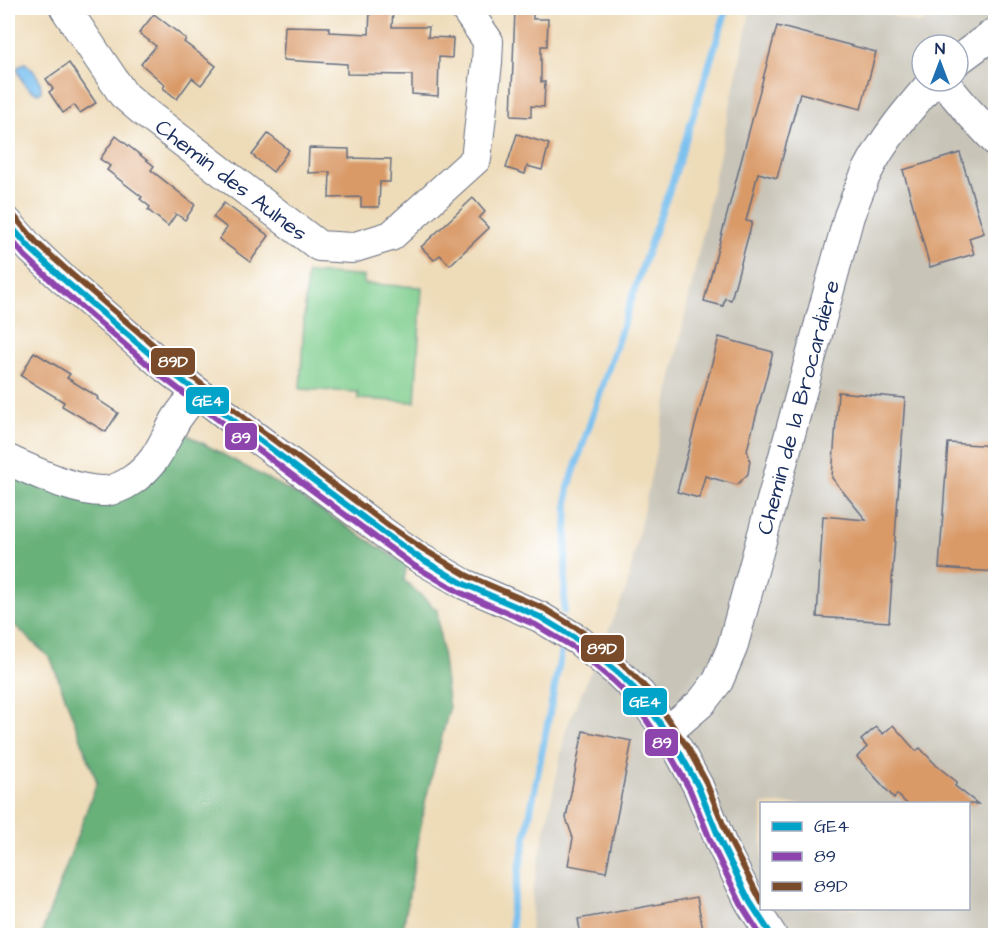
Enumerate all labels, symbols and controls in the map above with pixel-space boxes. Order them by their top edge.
north arrow [910,33,970,93]
text: N [935,38,945,60]
street label: Chemin des Aulnes [148,112,314,249]
street label: Chemin de la Brocardière [749,277,848,538]
line badge: 89D [150,347,196,376]
text: 89D [158,351,189,373]
line badge: GE4 [185,386,230,415]
text: GE4 [192,390,224,412]
line badge: 89 [224,422,258,451]
text: 89 [231,427,251,449]
line badge: 89D [580,634,625,663]
text: 89D [587,638,618,660]
line badge: GE4 [622,687,668,716]
text: GE4 [629,691,661,713]
line badge: 89 [644,728,679,757]
text: 89 [652,732,672,754]
legend [760,802,970,910]
text: GE4 [814,814,849,839]
text: 89 [814,844,836,869]
text: 89D [814,874,848,899]

